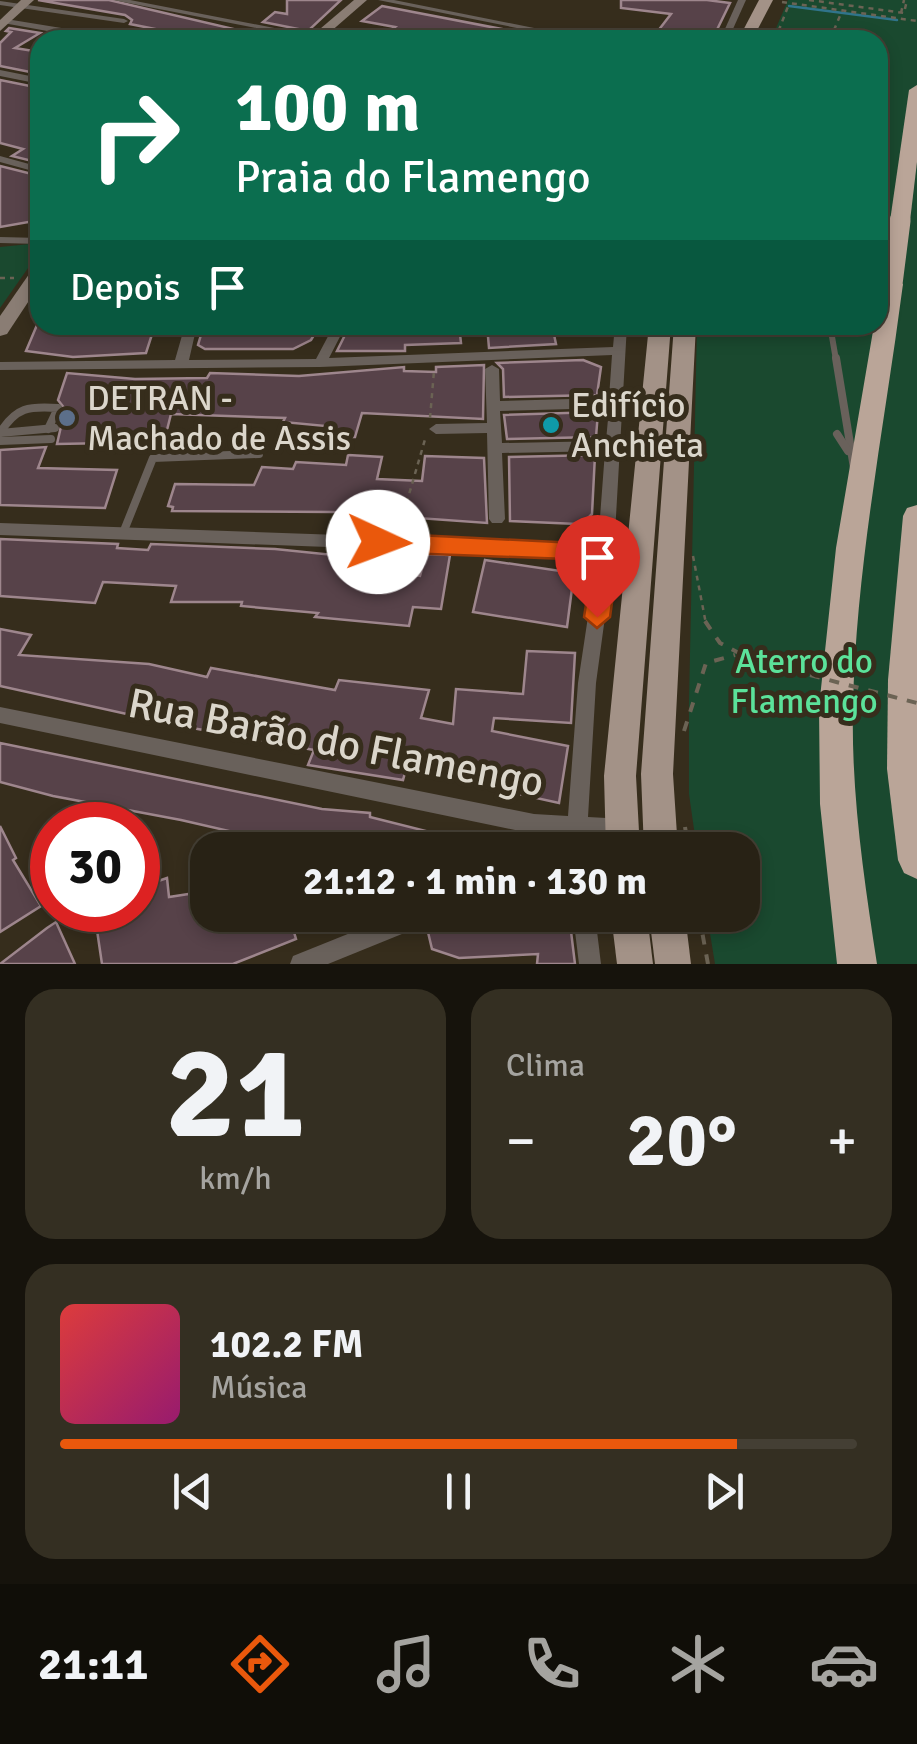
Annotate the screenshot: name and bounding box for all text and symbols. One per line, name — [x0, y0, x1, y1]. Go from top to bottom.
text: 100 m — [235, 64, 420, 150]
icon: right — [70, 70, 200, 200]
text: Praia do Flamengo — [235, 150, 591, 205]
icon: arrive — [200, 260, 255, 315]
text: Depois — [70, 264, 180, 311]
place label: DETRAN - Machado de Assis — [87, 377, 351, 460]
place label: Edifício Anchieta — [571, 384, 704, 467]
marker: DETRAN - Machado de Assis — [56, 407, 78, 429]
marker: Edifício Anchieta — [540, 414, 562, 436]
position arrow — [326, 490, 430, 594]
pin — [555, 515, 640, 618]
icon: arrive — [570, 530, 625, 585]
park label: Aterro do Flamengo — [730, 640, 878, 723]
street label: Rua Barão do Flamengo — [124, 678, 548, 808]
speed limit sign: 30 — [30, 802, 160, 932]
text: 21:12 · 1 min · 130 m — [303, 858, 647, 905]
text: 21 — [165, 1014, 306, 1174]
text: Clima — [506, 1046, 585, 1085]
text: 20° — [626, 1094, 737, 1187]
text: − — [506, 1107, 536, 1175]
text: + — [827, 1107, 857, 1175]
text: km/h — [199, 1159, 272, 1198]
text: 102.2 FM — [210, 1321, 363, 1368]
text: Música — [210, 1368, 307, 1407]
icon: previous — [165, 1464, 220, 1519]
icon: pause — [431, 1464, 486, 1519]
icon: next — [697, 1464, 752, 1519]
icon: directions — [225, 1629, 295, 1699]
icon: music — [371, 1629, 441, 1699]
icon: phone — [517, 1629, 587, 1699]
icon: climate — [663, 1629, 733, 1699]
icon: car — [809, 1629, 879, 1699]
text: 21:11 — [38, 1637, 148, 1692]

